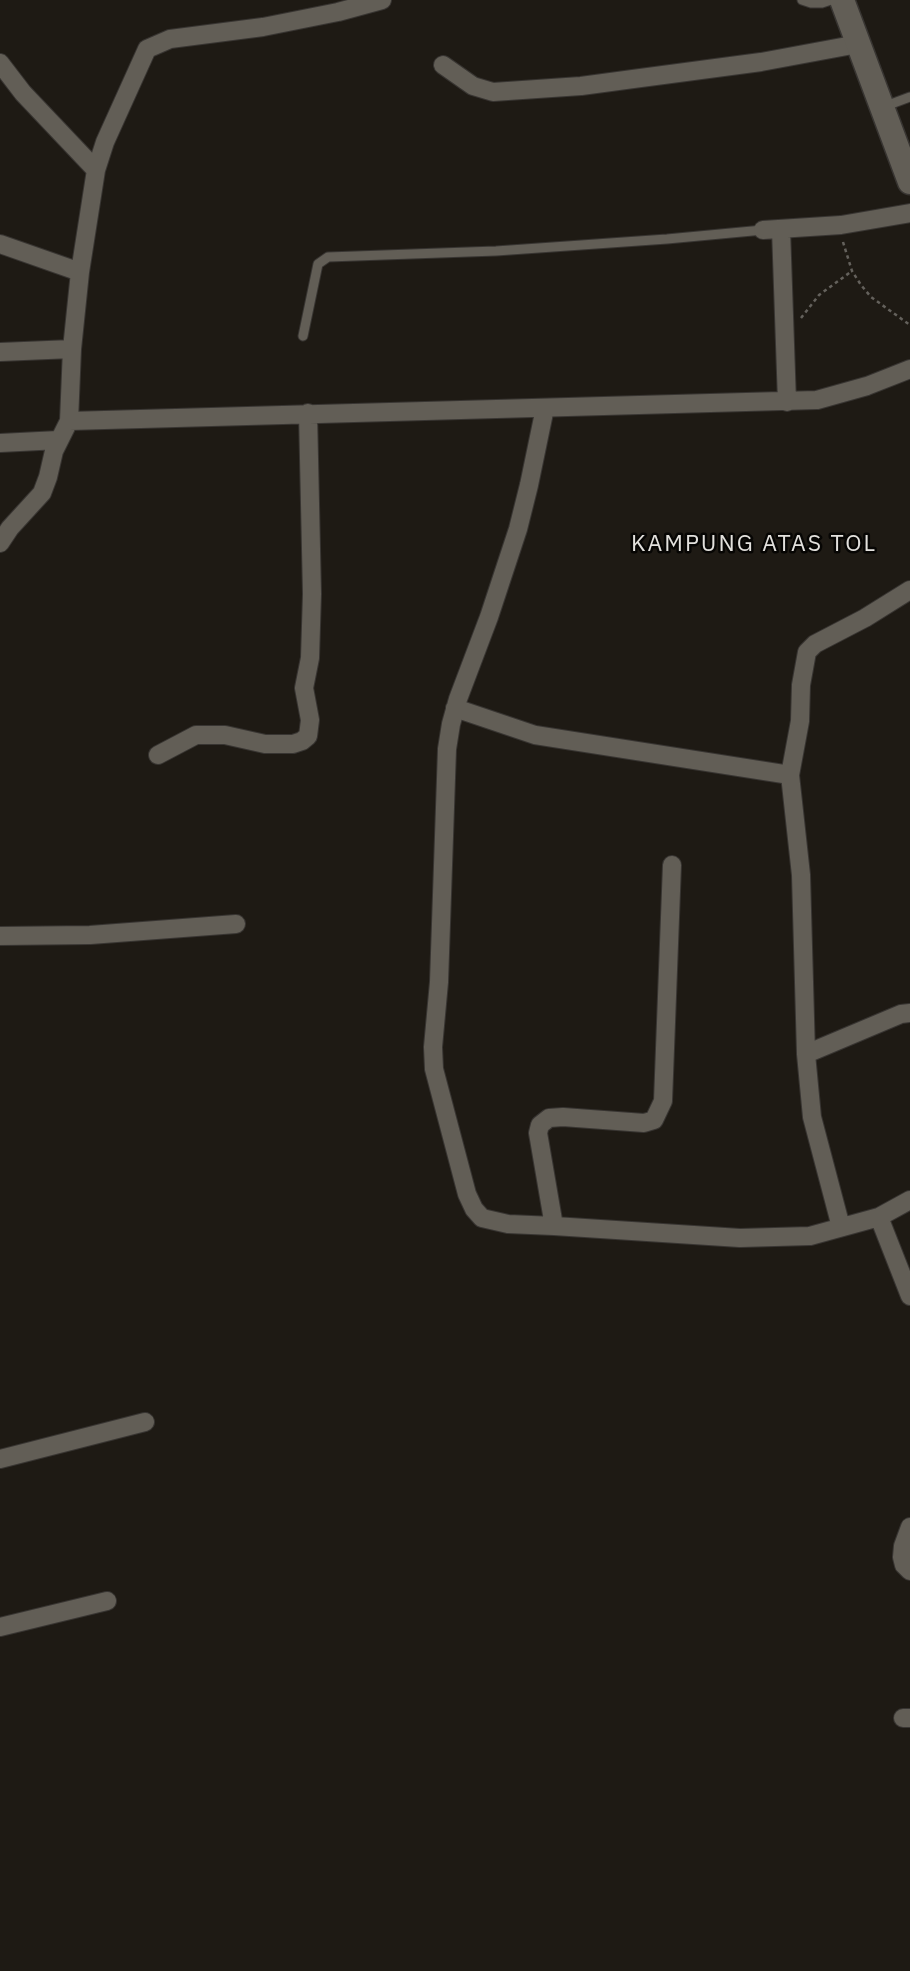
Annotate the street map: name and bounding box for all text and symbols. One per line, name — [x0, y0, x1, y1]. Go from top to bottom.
district label: KAMPUNG ATAS TOL — [633, 530, 875, 558]

